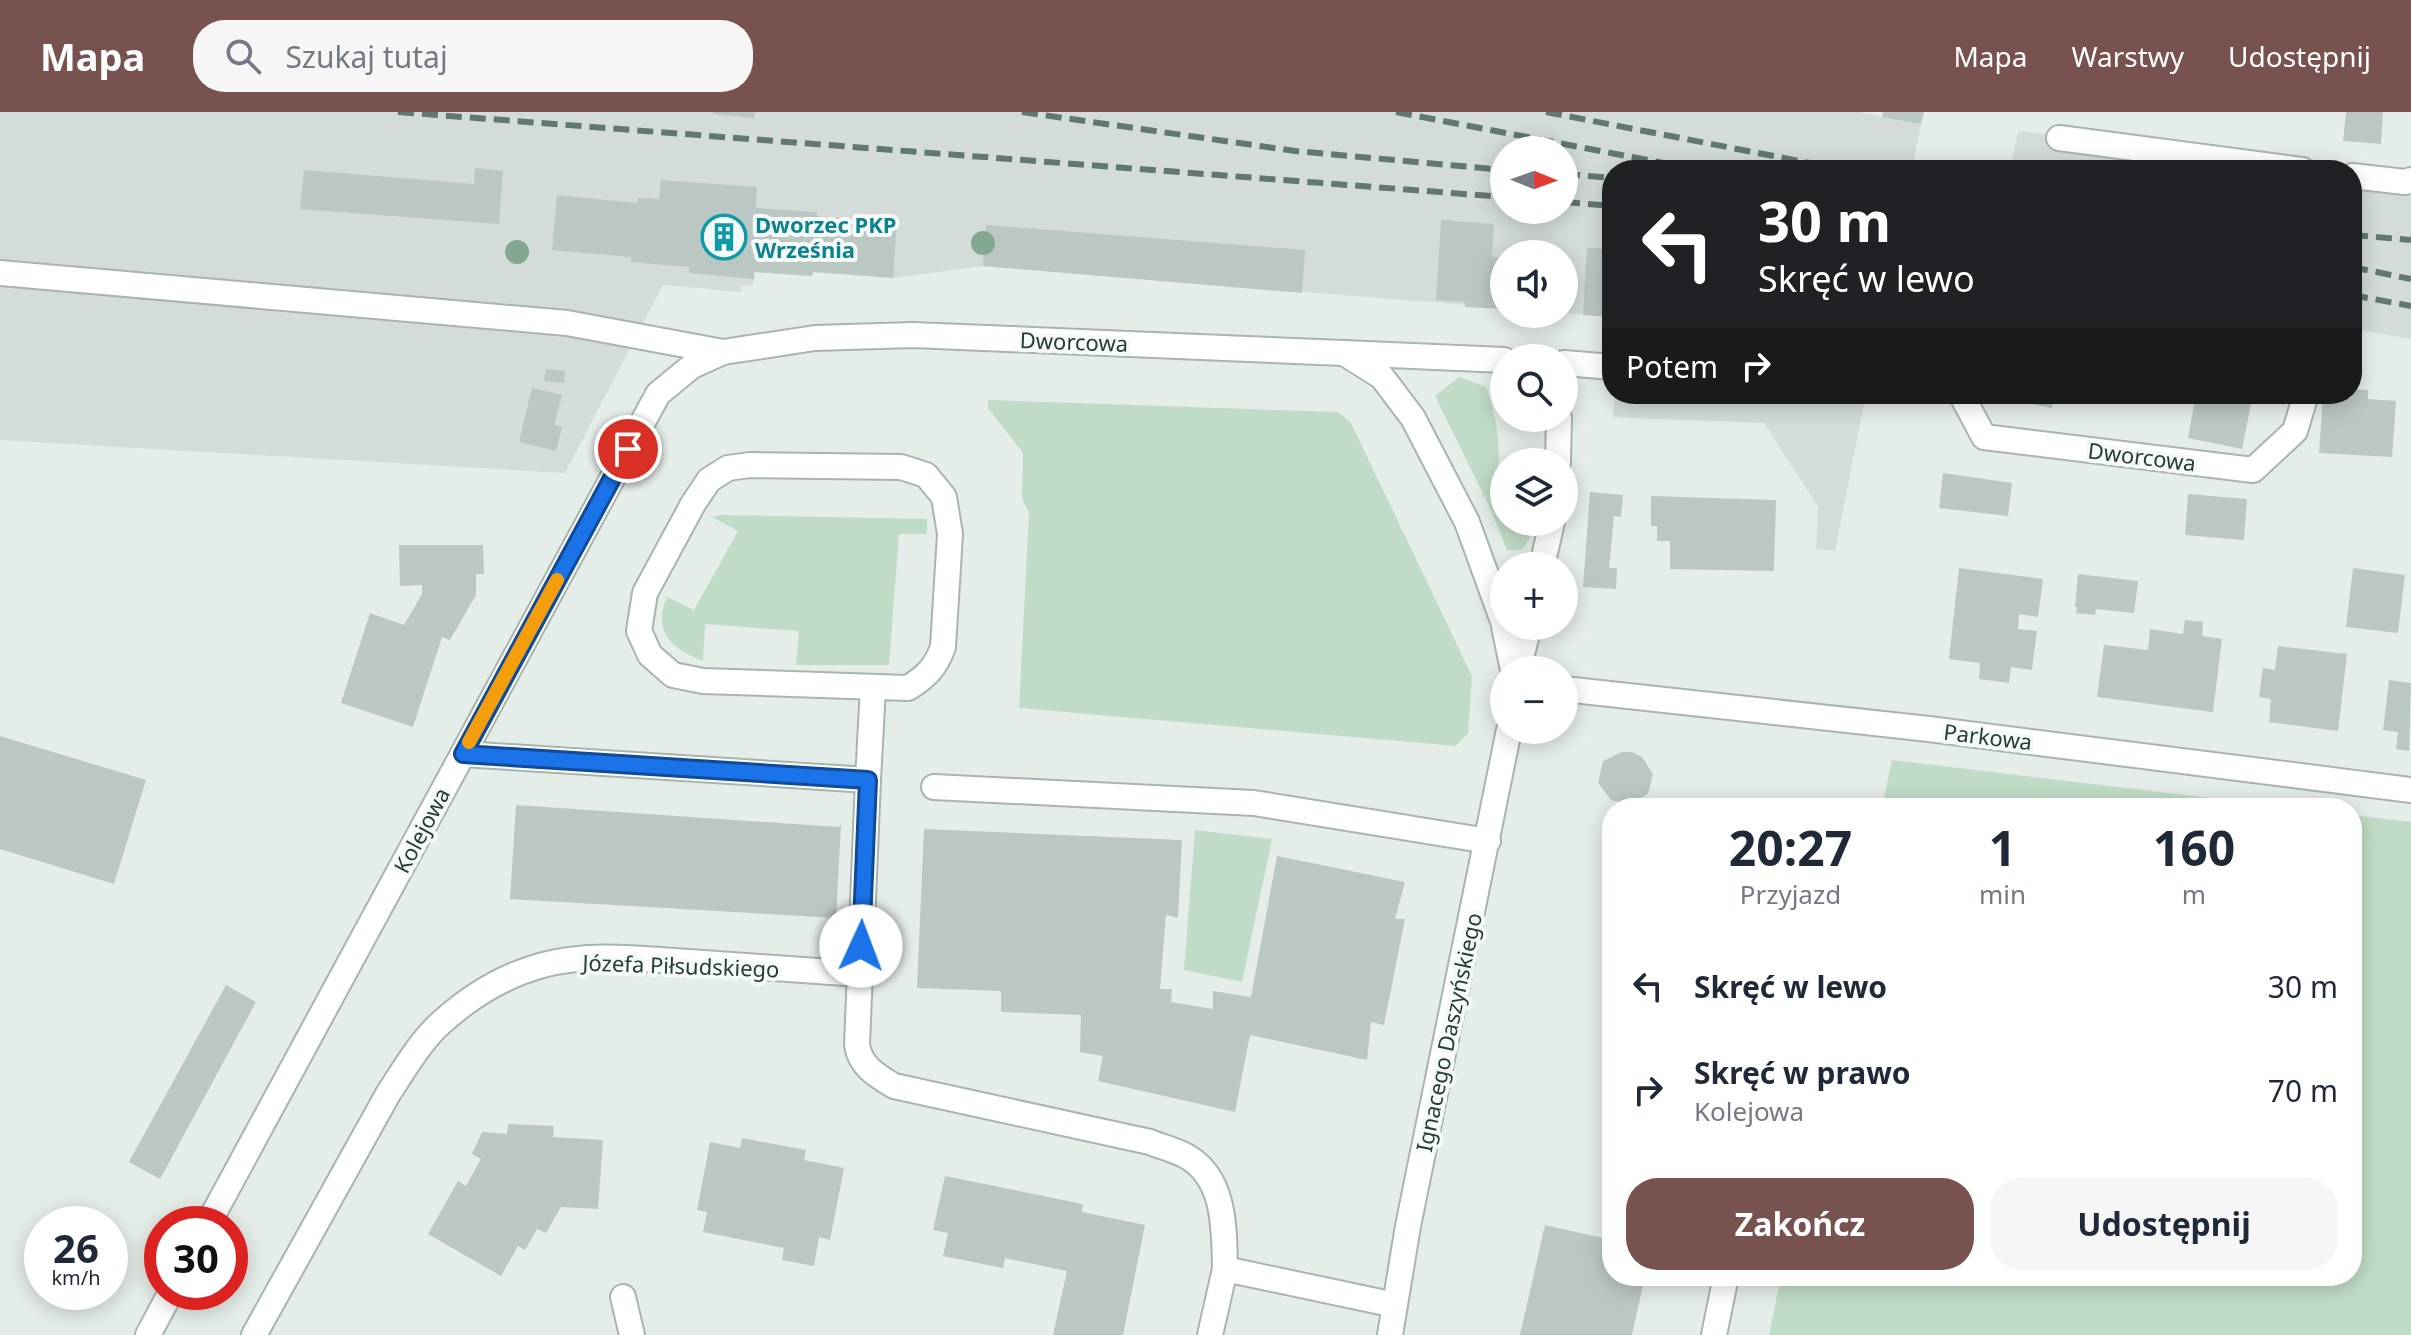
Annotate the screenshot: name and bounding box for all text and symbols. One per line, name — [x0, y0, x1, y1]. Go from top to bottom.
search box — [193, 20, 753, 92]
text: Mapa — [40, 30, 145, 82]
icon: search — [221, 34, 265, 78]
text: Szukaj tutaj — [285, 36, 448, 77]
text: Mapa — [1953, 37, 2028, 75]
text: Warstwy — [2072, 37, 2184, 75]
text: Udostępnij — [2228, 37, 2371, 75]
north arrow — [1490, 136, 1578, 224]
map controls — [1490, 136, 1578, 744]
text: 30 m — [1758, 182, 1891, 258]
icon: left — [1626, 192, 1730, 296]
place label: Dworzec PKP Września — [755, 209, 897, 264]
building icon: Dworzec PKP Września — [700, 213, 748, 261]
button: sound — [1490, 240, 1578, 328]
text: Skręć w lewo — [1758, 254, 1975, 303]
street label: Dworcowa — [1019, 324, 1129, 358]
button: search — [1490, 344, 1578, 432]
icon: right — [1734, 344, 1778, 388]
text: Potem — [1626, 346, 1718, 387]
pin — [594, 415, 662, 483]
icon: arrive — [606, 427, 650, 471]
street label: Dworcowa — [2086, 435, 2198, 477]
button: layers — [1490, 448, 1578, 536]
button: + — [1490, 552, 1578, 640]
button: − — [1490, 656, 1578, 744]
street label: Parkowa — [1942, 716, 2034, 756]
street label: Kolejowa — [386, 782, 456, 878]
text: 20:27 — [1729, 815, 1852, 880]
text: 1 — [1989, 815, 2016, 880]
text: 160 — [2153, 815, 2235, 880]
text: Przyjazd — [1740, 876, 1841, 912]
text: min — [1979, 876, 2026, 912]
text: m — [2182, 876, 2206, 912]
position arrow — [819, 904, 903, 988]
street label: Ignacego Daszyńskiego — [1408, 910, 1488, 1154]
street label: Józefa Piłsudskiego — [580, 947, 780, 983]
icon: left — [1626, 964, 1670, 1008]
text: Skręć w lewo — [1694, 966, 1887, 1007]
text: 30 m — [2268, 966, 2338, 1007]
text: Skręć w prawo — [1694, 1052, 1911, 1093]
icon: right — [1626, 1068, 1670, 1112]
text: 70 m — [2268, 1070, 2338, 1111]
text: Kolejowa — [1694, 1093, 1804, 1129]
button: Zakończ — [1626, 1178, 1974, 1270]
button: Udostępnij — [1990, 1178, 2338, 1270]
speed limit sign: 30 — [144, 1206, 248, 1310]
text: 26 — [53, 1220, 99, 1275]
text: km/h — [51, 1264, 101, 1291]

